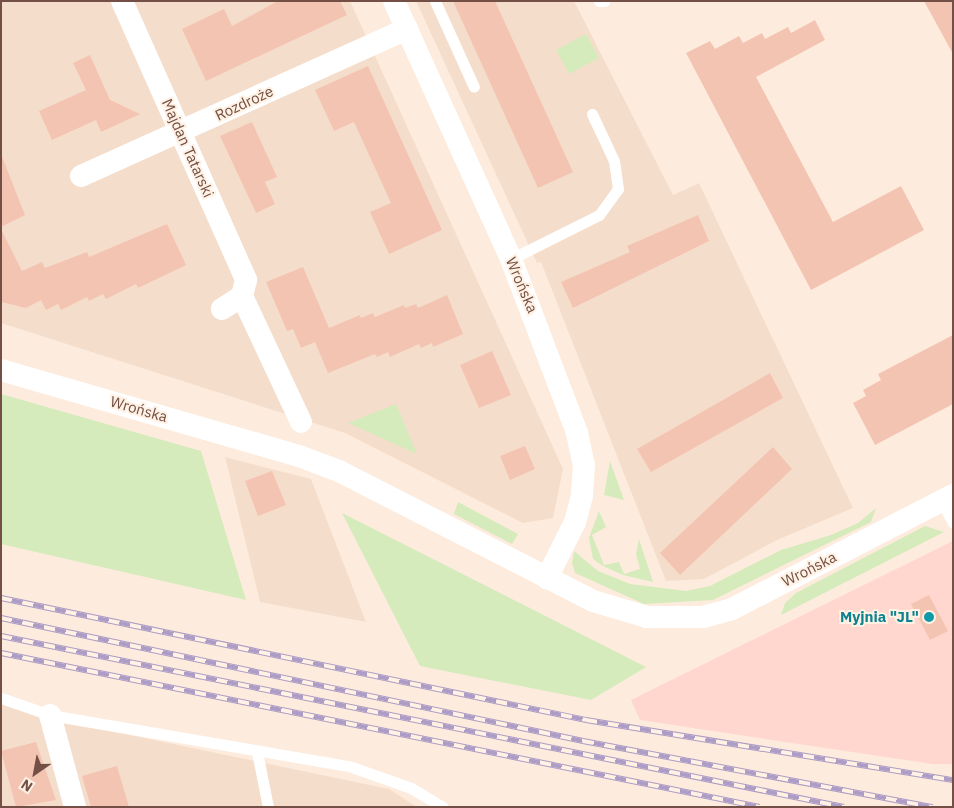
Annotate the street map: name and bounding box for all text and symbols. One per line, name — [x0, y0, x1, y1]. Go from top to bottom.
street label: Rozdroże — [212, 82, 276, 124]
street label: Majdan Tatarski — [158, 96, 218, 200]
street label: Wrońska — [502, 254, 542, 316]
street label: Wrońska — [108, 392, 170, 426]
street label: Wrońska — [779, 548, 839, 590]
place label: Myjnia "JL" — [840, 608, 919, 626]
marker: Myjnia "JL" — [923, 611, 935, 623]
north arrow — [10, 748, 60, 798]
text: N — [18, 775, 36, 796]

